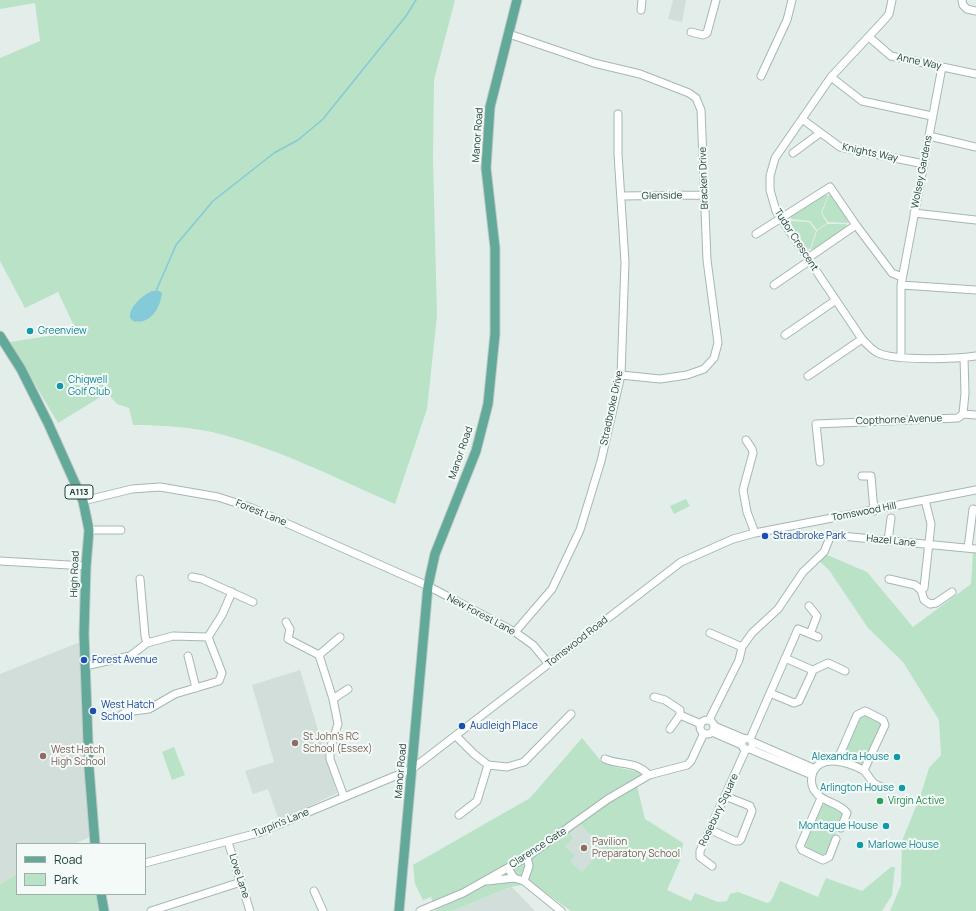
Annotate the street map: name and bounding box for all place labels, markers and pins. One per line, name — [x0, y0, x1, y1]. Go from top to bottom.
place label: Greenview — [38, 325, 87, 337]
marker: Greenview — [25, 326, 35, 336]
place label: Chigwell Golf Club — [68, 374, 110, 398]
marker: Chigwell Golf Club — [55, 381, 65, 391]
place label: Stradbroke Park — [773, 530, 846, 542]
marker: Stradbroke Park — [760, 531, 770, 541]
place label: Forest Avenue — [92, 654, 158, 666]
marker: Forest Avenue — [79, 655, 89, 665]
place label: West Hatch School — [101, 699, 155, 722]
marker: West Hatch School — [88, 706, 98, 716]
place label: Audleigh Place — [470, 720, 538, 732]
marker: Audleigh Place — [457, 721, 467, 731]
place label: St John's RC School (Essex) — [303, 731, 372, 754]
marker: St John's RC School (Essex) — [290, 738, 300, 748]
place label: West Hatch High School — [51, 744, 106, 768]
marker: West Hatch High School — [38, 751, 48, 761]
place label: Alexandra House — [811, 751, 889, 763]
marker: Alexandra House — [892, 752, 902, 762]
place label: Arlington House — [820, 782, 894, 794]
marker: Arlington House — [897, 783, 907, 793]
place label: Virgin Active — [888, 795, 945, 807]
marker: Virgin Active — [875, 796, 885, 806]
place label: Montague House — [799, 820, 878, 832]
marker: Montague House — [881, 821, 891, 831]
place label: Pavilion Preparatory School — [592, 836, 680, 860]
place label: Marlowe House — [868, 839, 939, 851]
marker: Marlowe House — [855, 840, 865, 850]
marker: Pavilion Preparatory School — [579, 843, 589, 853]

